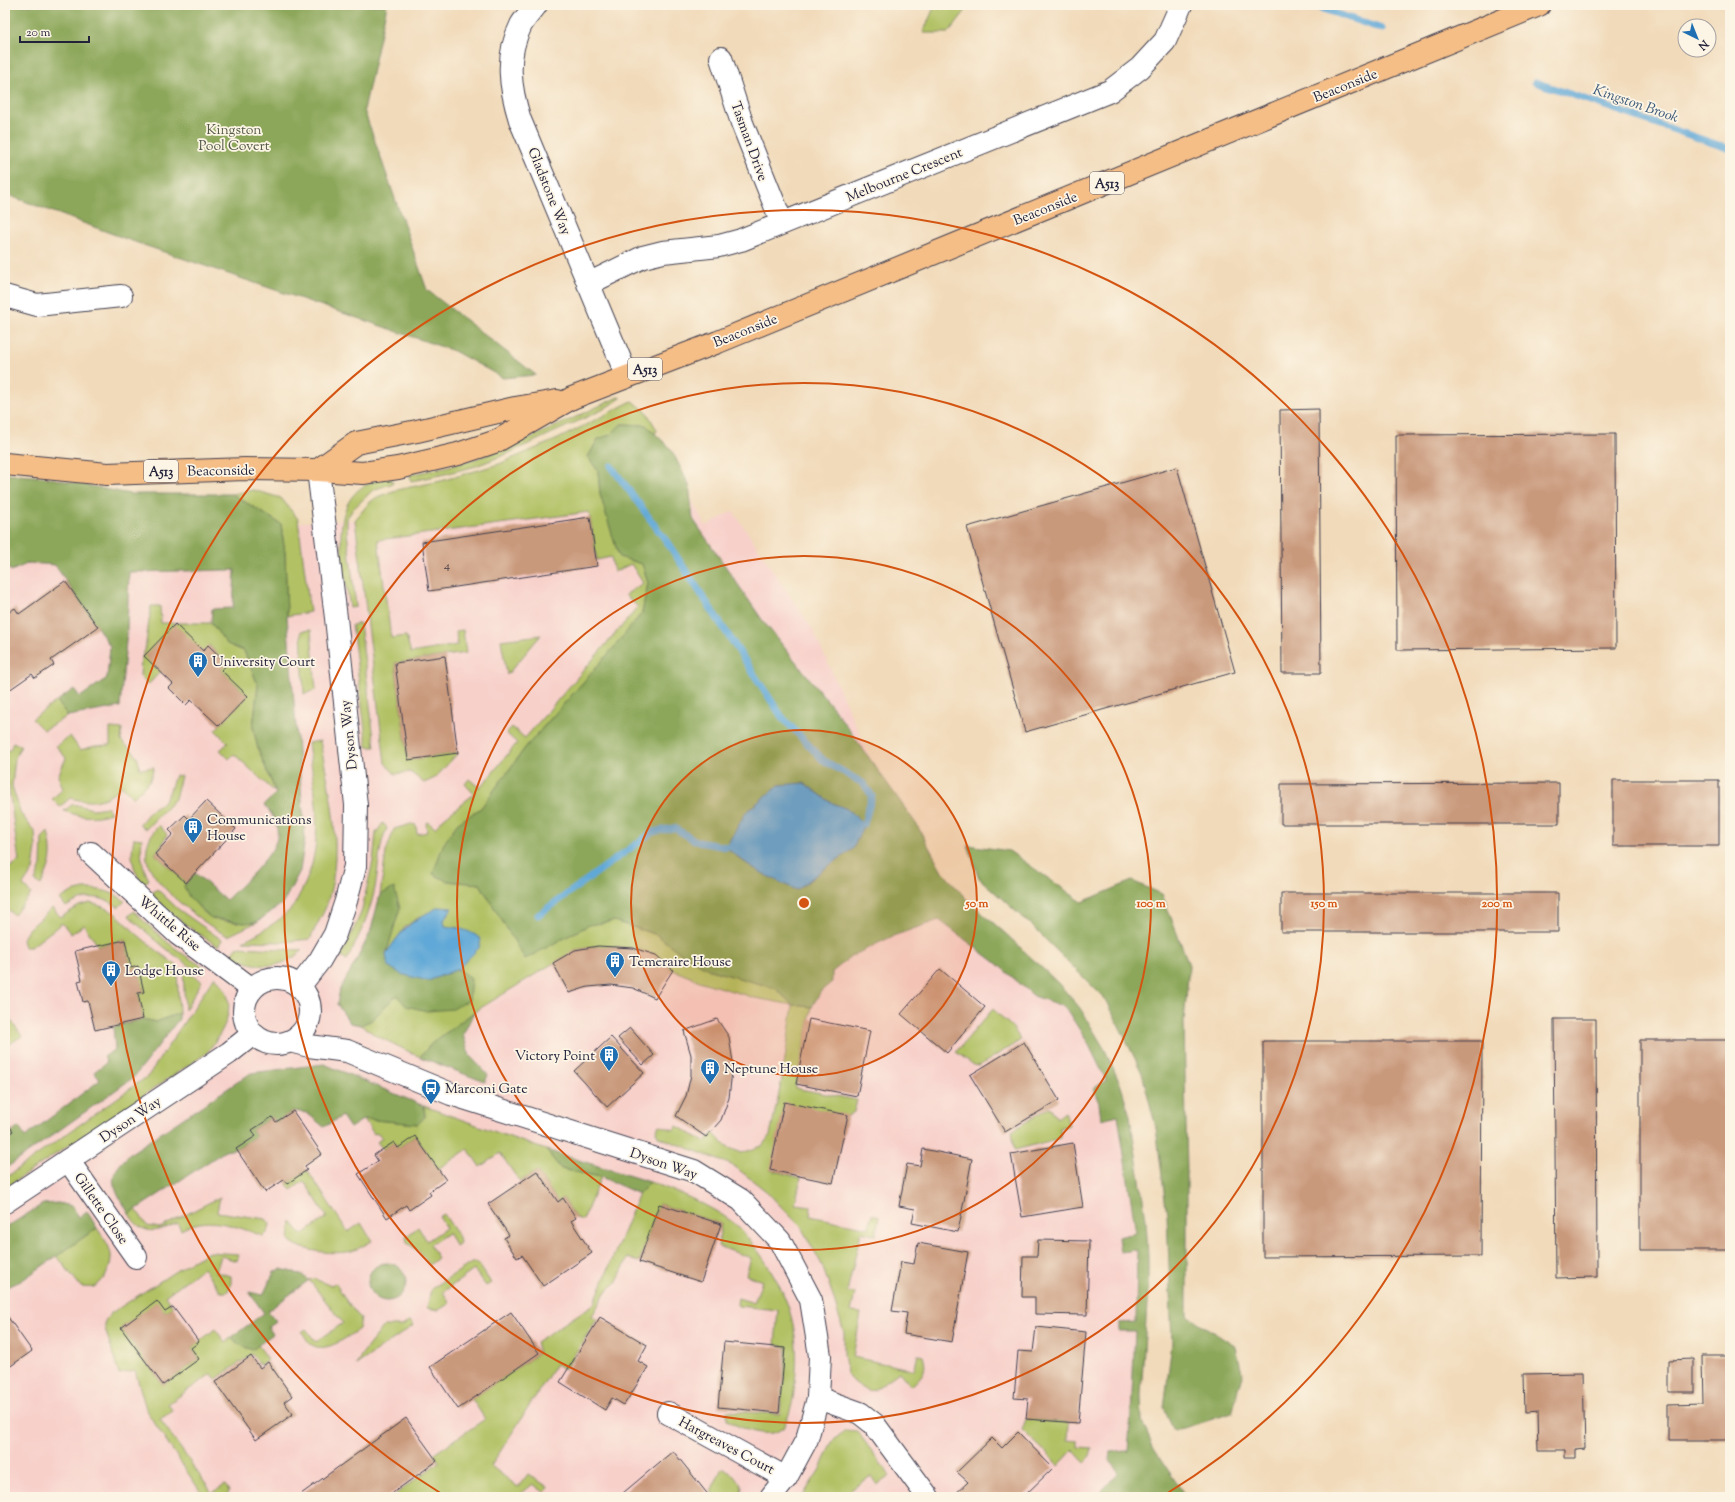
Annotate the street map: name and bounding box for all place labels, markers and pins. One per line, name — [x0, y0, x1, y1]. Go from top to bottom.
building icon: University Court — [187, 650, 209, 678]
place label: University Court — [212, 653, 315, 673]
place label: Communications House — [207, 811, 312, 847]
building icon: Communications House — [182, 816, 204, 844]
centre of rings — [797, 896, 811, 910]
building icon: Temeraire House — [604, 950, 626, 978]
place label: Temeraire House — [629, 953, 731, 973]
building icon: Lodge House — [100, 959, 122, 987]
place label: Lodge House — [125, 962, 204, 982]
building icon: Victory Point — [598, 1044, 620, 1072]
place label: Victory Point — [515, 1047, 595, 1067]
building icon: Neptune House — [699, 1057, 721, 1085]
place label: Neptune House — [724, 1060, 818, 1080]
bus stop icon: Marconi Gate — [420, 1077, 442, 1105]
place label: Marconi Gate — [445, 1080, 528, 1100]

